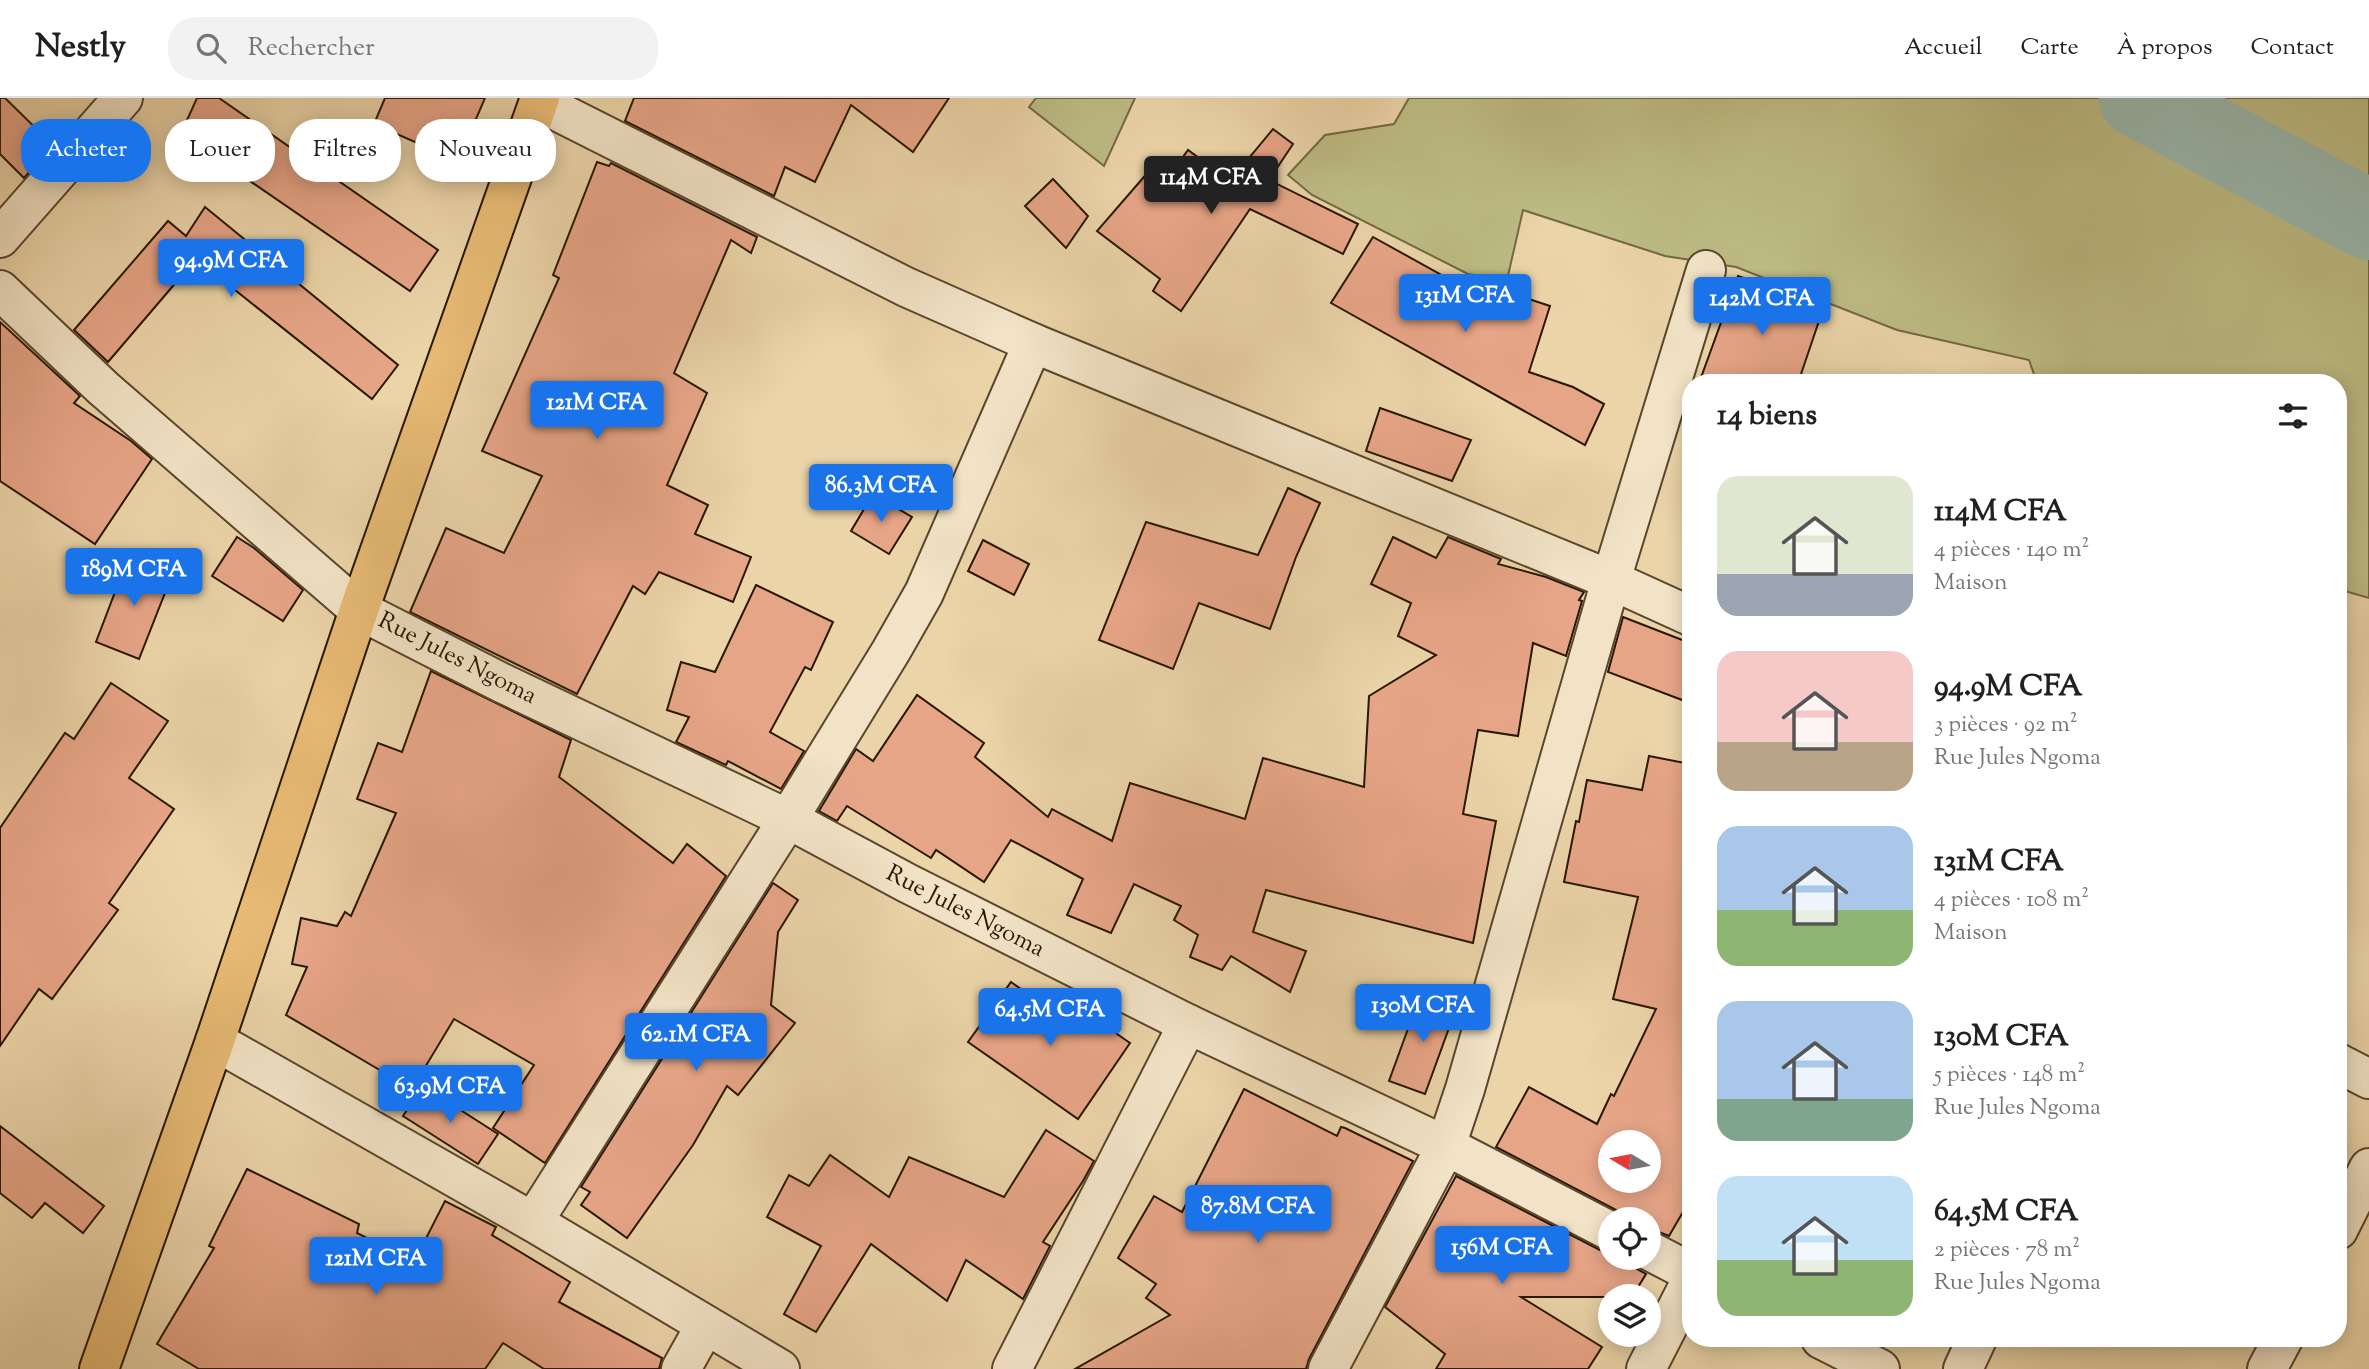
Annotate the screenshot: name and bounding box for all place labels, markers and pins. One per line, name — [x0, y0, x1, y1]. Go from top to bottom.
pin: 114M CFA — [1139, 156, 1283, 216]
pin: 94.9M CFA — [151, 240, 311, 299]
pin: 131M CFA — [1393, 274, 1537, 334]
pin: 142M CFA — [1690, 278, 1834, 337]
pin: 121M CFA — [525, 382, 669, 441]
pin: 86.3M CFA — [801, 464, 961, 524]
pin: 189M CFA — [62, 548, 206, 608]
pin: 130M CFA — [1351, 984, 1495, 1044]
pin: 64.5M CFA — [970, 988, 1130, 1048]
pin: 62.1M CFA — [616, 1014, 776, 1073]
pin: 63.9M CFA — [370, 1066, 530, 1125]
pin: 87.8M CFA — [1178, 1186, 1338, 1245]
pin: 156M CFA — [1430, 1226, 1574, 1286]
pin: 121M CFA — [304, 1238, 448, 1297]

